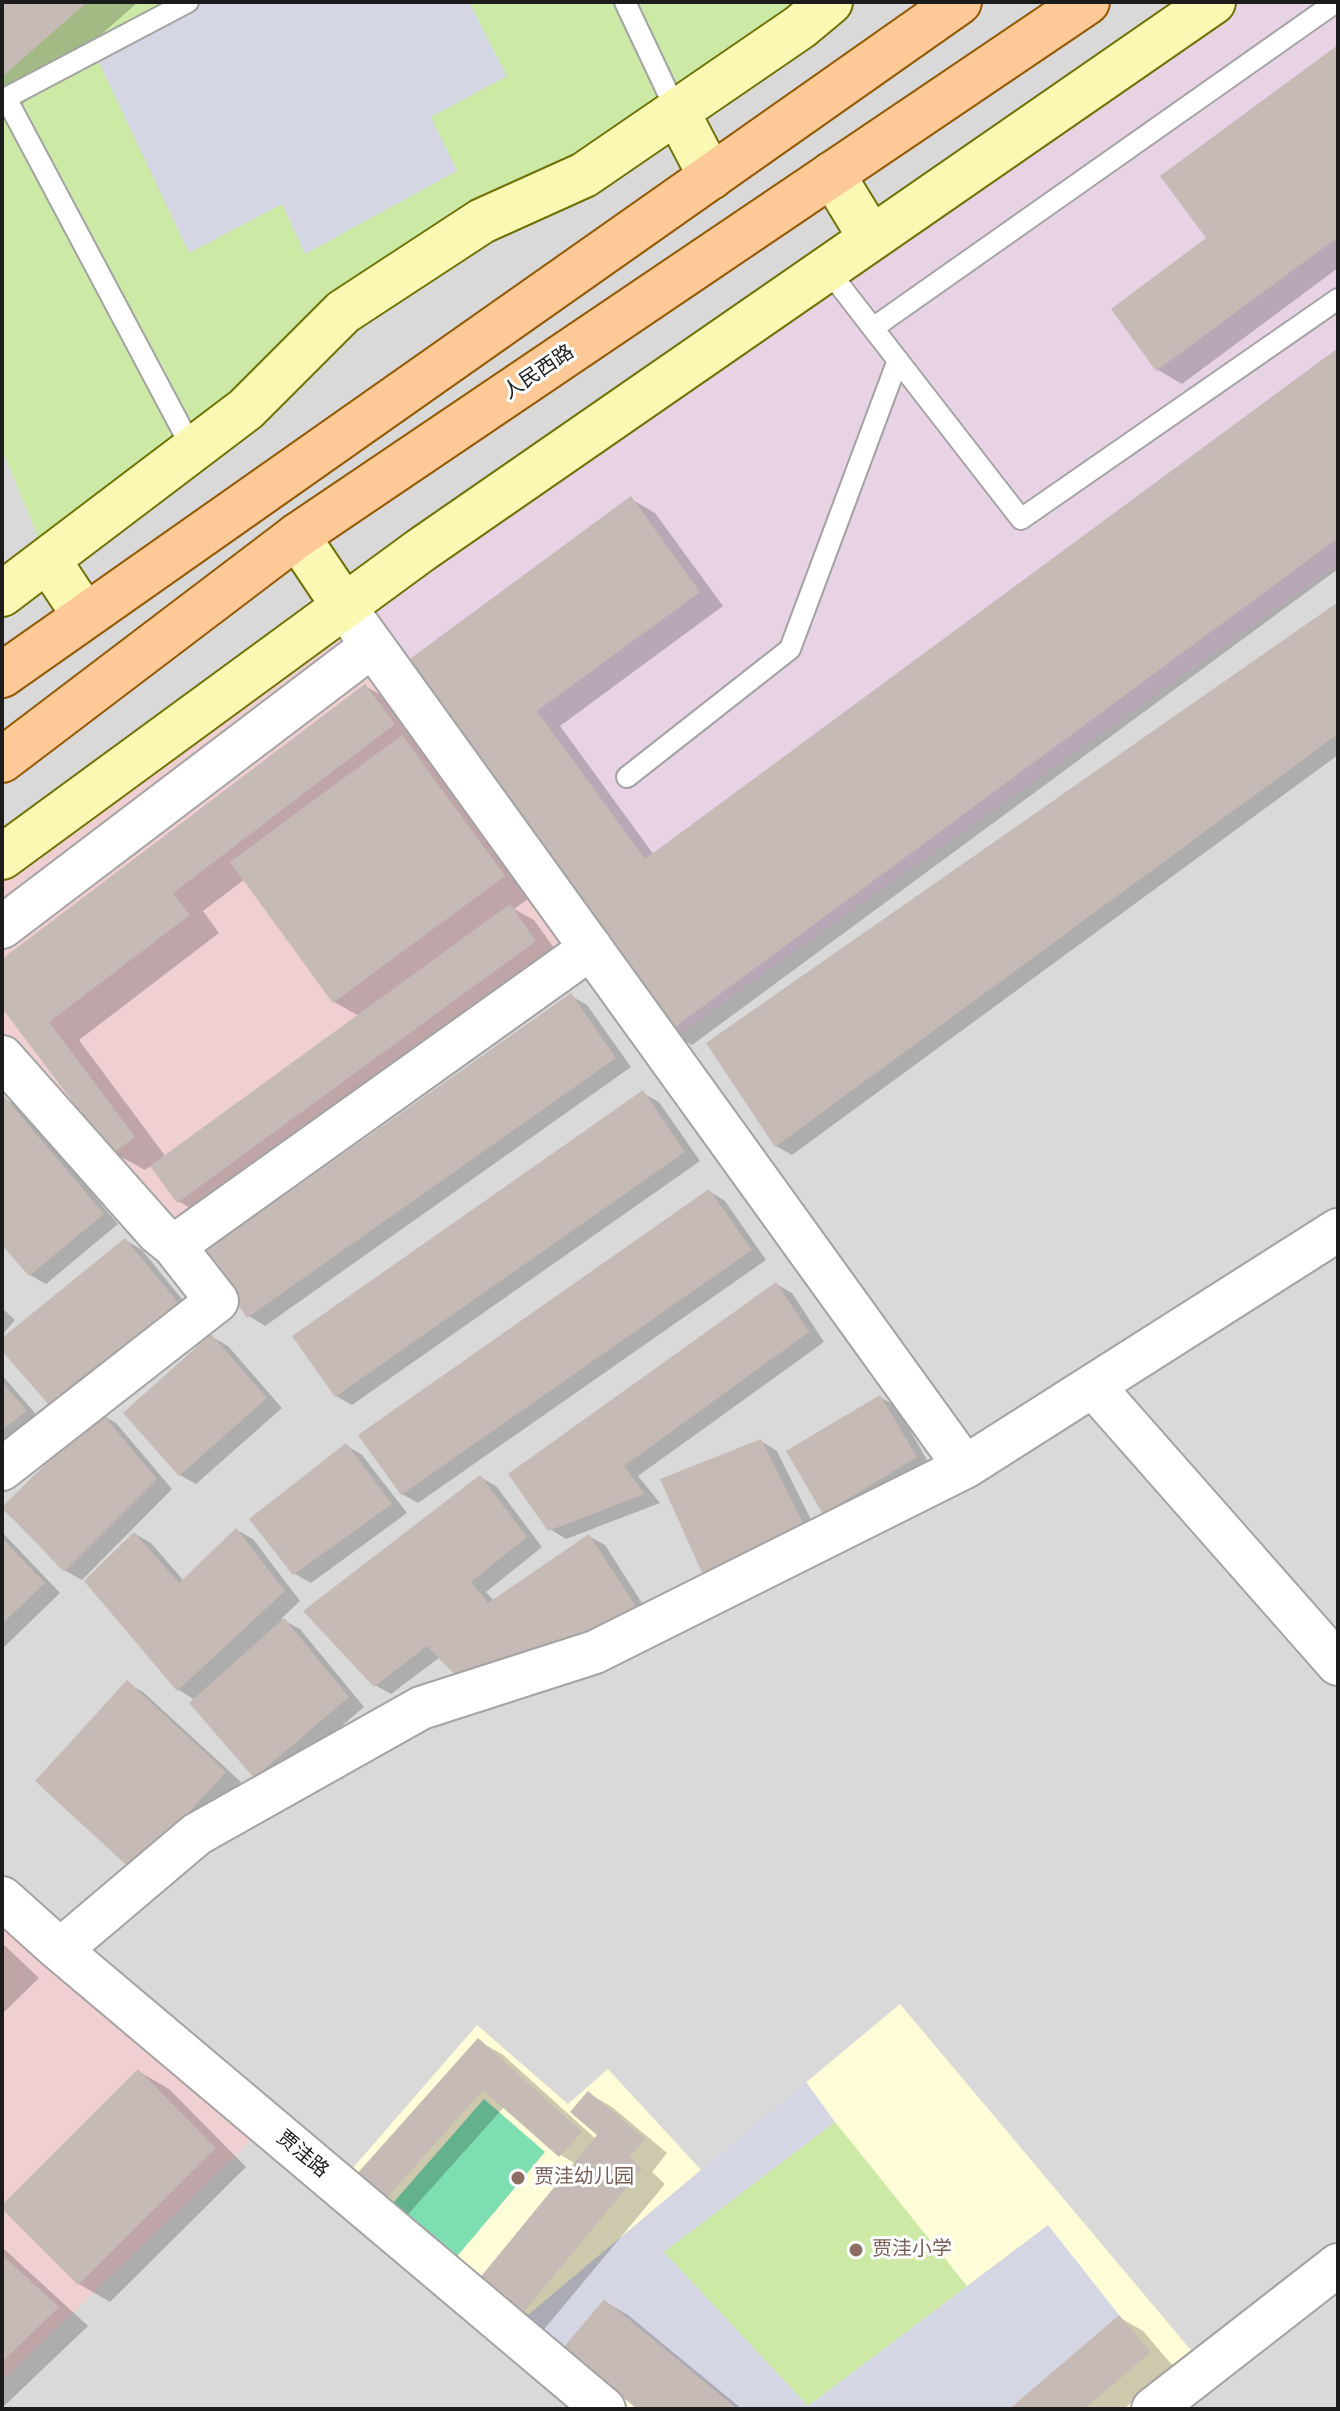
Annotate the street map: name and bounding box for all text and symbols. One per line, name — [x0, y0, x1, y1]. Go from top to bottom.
street label: 人民西路 — [499, 341, 579, 405]
street label: 贾洼路 — [271, 2127, 333, 2183]
place label: 贾洼幼儿园 — [534, 2166, 634, 2190]
marker: 贾洼幼儿园 — [509, 2169, 527, 2187]
place label: 贾洼小学 — [872, 2238, 952, 2262]
marker: 贾洼小学 — [847, 2241, 865, 2259]

